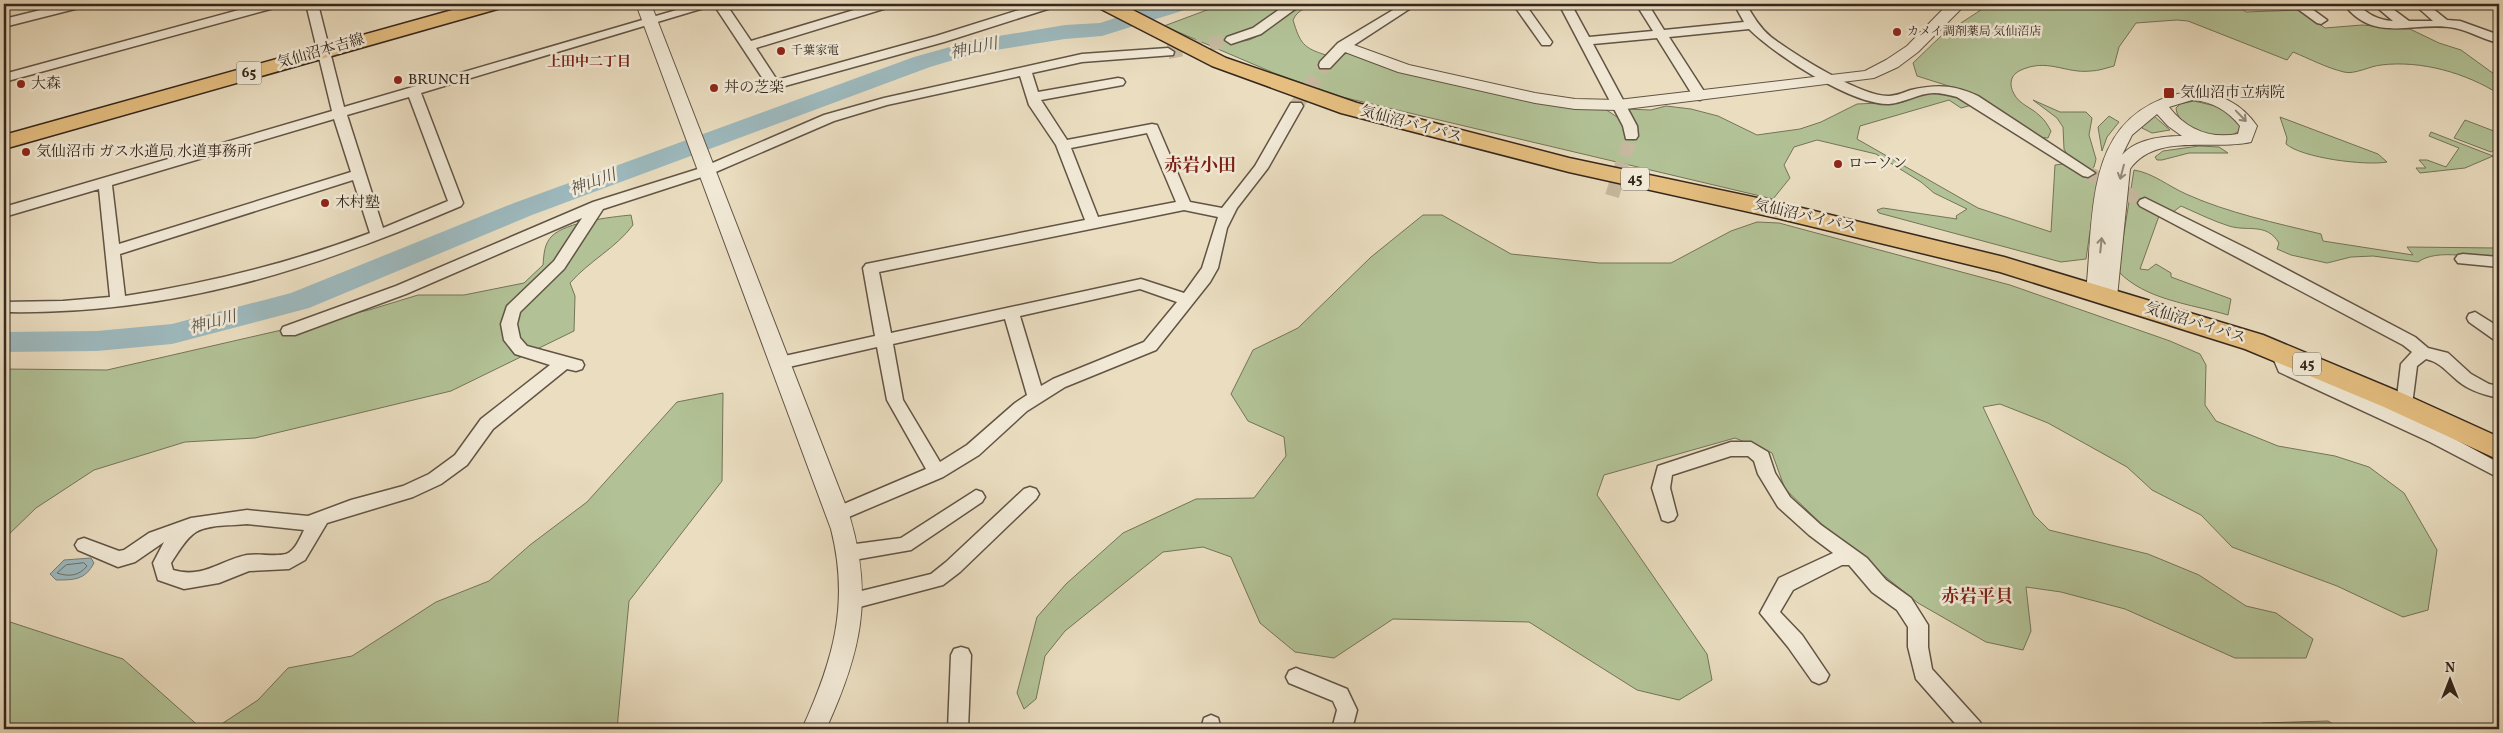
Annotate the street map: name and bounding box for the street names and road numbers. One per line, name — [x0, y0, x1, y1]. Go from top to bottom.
street label: 気仙沼本吉線 — [275, 30, 367, 74]
road number: 65 — [236, 62, 262, 84]
street label: 気仙沼バイパス — [1358, 101, 1464, 149]
road number: 45 — [1621, 168, 1649, 190]
street label: 気仙沼バイパス — [1752, 195, 1858, 239]
street label: 気仙沼バイパス — [2142, 299, 2248, 349]
road number: 45 — [2293, 352, 2321, 376]

